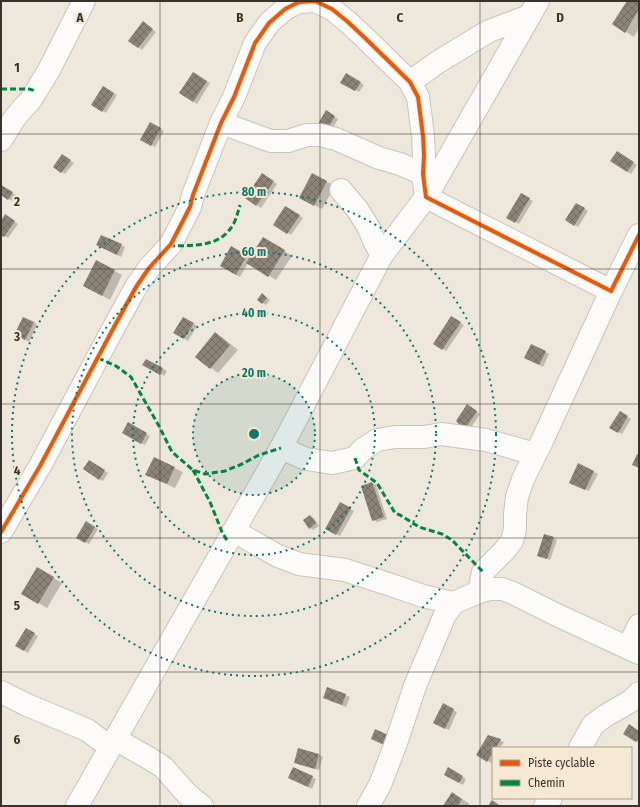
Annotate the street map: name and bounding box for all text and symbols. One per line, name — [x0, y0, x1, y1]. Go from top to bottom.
text: A — [75, 10, 84, 25]
text: B — [236, 10, 244, 25]
text: C — [397, 10, 404, 25]
text: D — [556, 10, 564, 25]
text: 1 — [14, 60, 20, 75]
text: 80 m — [242, 185, 266, 199]
text: 2 — [13, 194, 20, 209]
text: 60 m — [242, 245, 266, 259]
text: 40 m — [242, 306, 266, 320]
text: 3 — [13, 329, 20, 344]
text: 20 m — [241, 366, 266, 380]
centre of rings — [247, 427, 261, 441]
text: 4 — [14, 463, 21, 478]
text: 5 — [14, 598, 20, 613]
text: 6 — [14, 732, 21, 747]
legend — [492, 747, 632, 799]
text: Piste cyclable — [528, 756, 595, 770]
text: Chemin — [528, 776, 565, 790]

